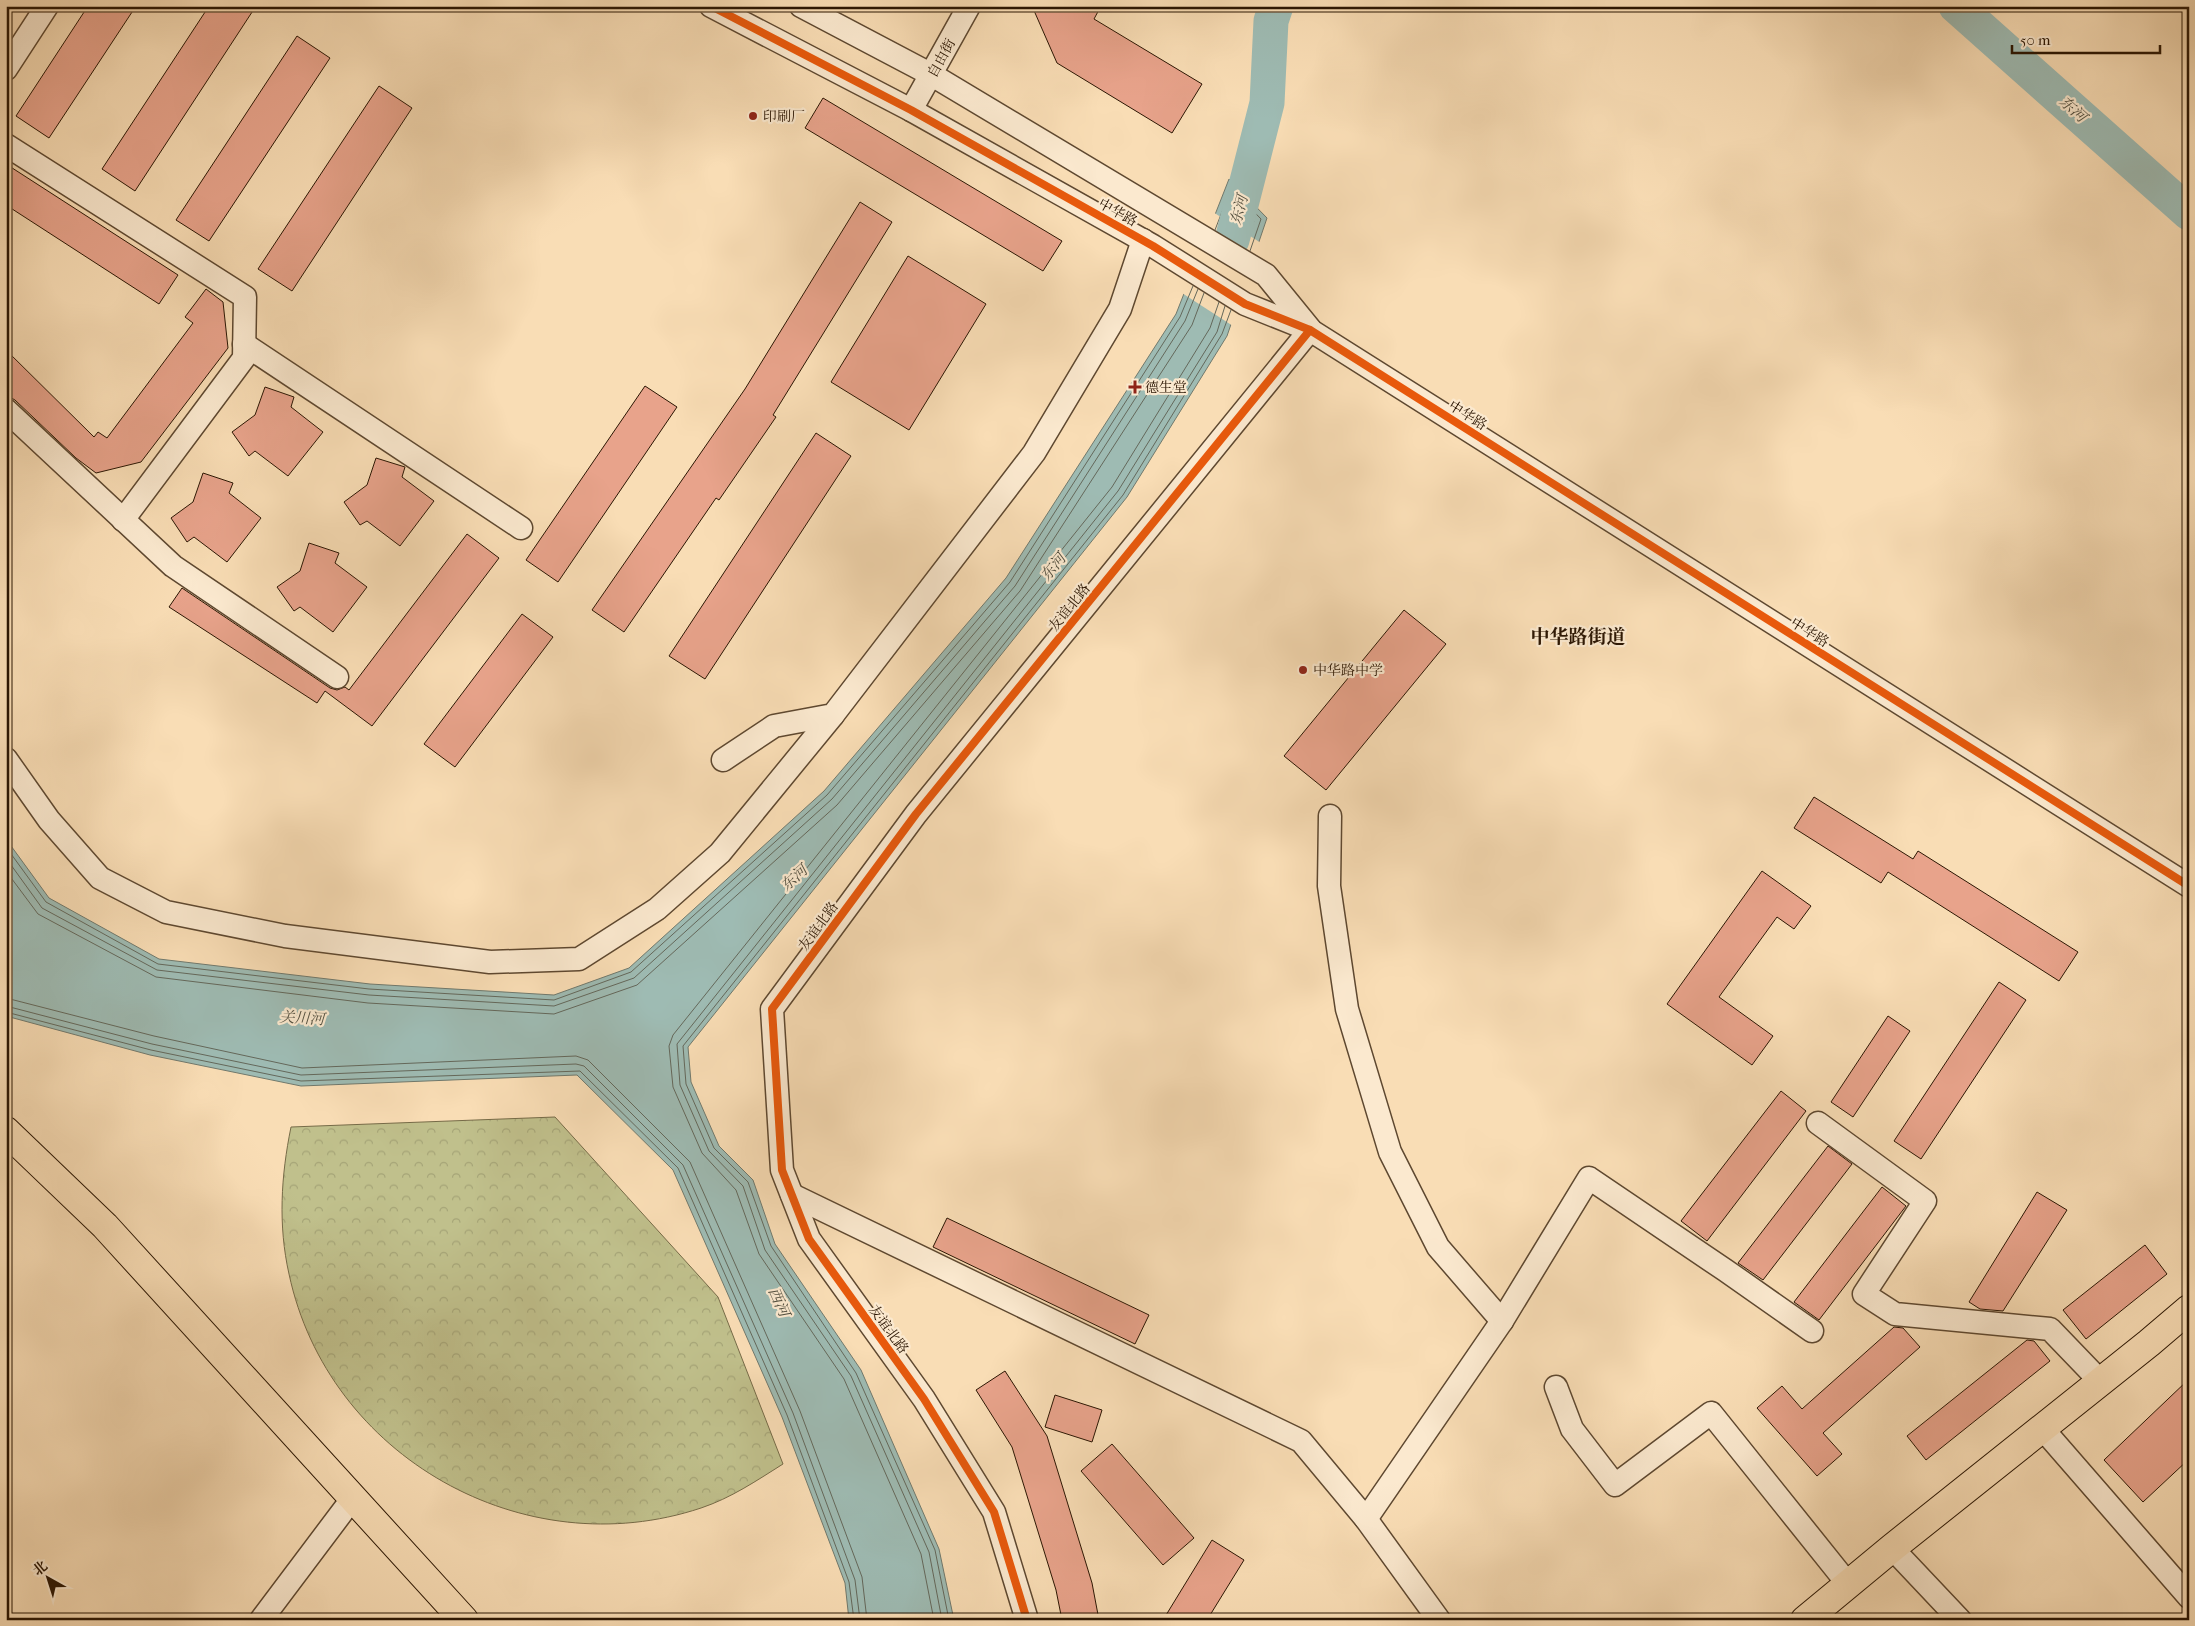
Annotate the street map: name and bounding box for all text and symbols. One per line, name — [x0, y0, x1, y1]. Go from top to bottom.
scale bar — [2012, 22, 2160, 54]
text: 50 m — [2020, 31, 2051, 49]
street label: 自由街 — [924, 36, 959, 81]
water label: 东河 — [2056, 92, 2092, 128]
place label: 印刷厂 — [763, 108, 805, 125]
marker: 印刷厂 — [747, 110, 759, 122]
water label: 东河 — [1226, 190, 1252, 227]
street label: 中华路 — [1095, 195, 1140, 230]
place label: 德生堂 — [1145, 379, 1187, 396]
marker: 德生堂 — [1129, 381, 1141, 393]
street label: 中华路 — [1445, 397, 1490, 434]
water label: 东河 — [1037, 547, 1071, 584]
street label: 友谊北路 — [1045, 580, 1094, 634]
street label: 中华路 — [1787, 614, 1832, 651]
district label: 中华路街道 — [1530, 626, 1626, 648]
place label: 中华路中学 — [1313, 662, 1383, 679]
marker: 中华路中学 — [1297, 664, 1309, 676]
water label: 东河 — [777, 859, 813, 895]
street label: 友谊北路 — [795, 899, 842, 954]
water label: 关川河 — [279, 1008, 328, 1028]
water label: 西河 — [765, 1285, 795, 1322]
street label: 友谊北路 — [865, 1302, 912, 1357]
north arrow — [22, 1554, 72, 1604]
text: 北 — [29, 1557, 51, 1579]

